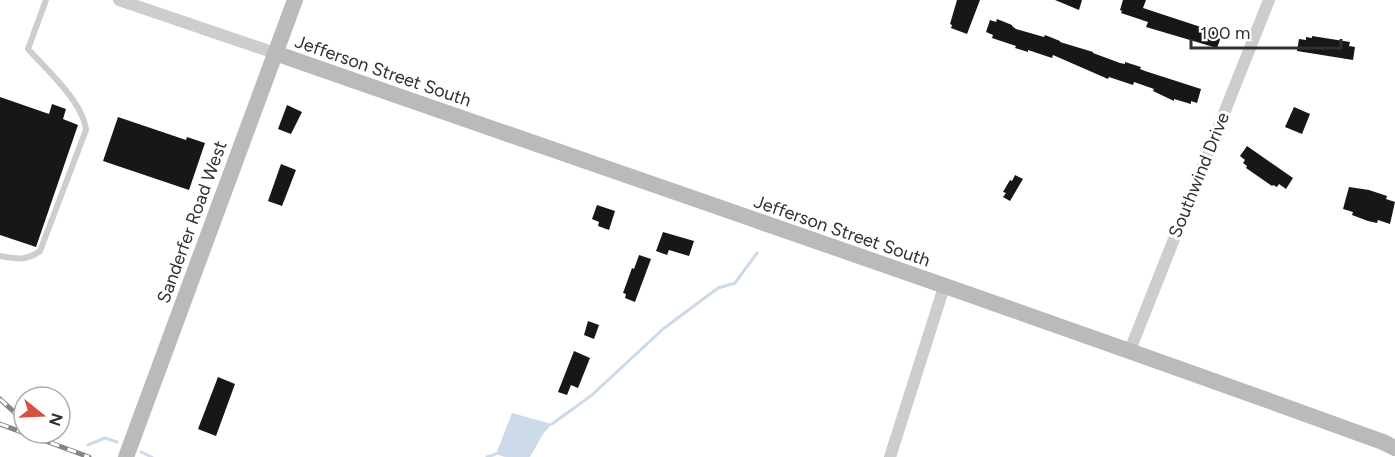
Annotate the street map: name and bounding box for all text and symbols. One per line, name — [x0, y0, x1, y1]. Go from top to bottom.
scale bar — [1191, 12, 1341, 50]
text: 100 m — [1200, 22, 1250, 44]
street label: Jefferson Street South — [292, 31, 474, 111]
street label: Southwind Drive — [1164, 109, 1234, 241]
street label: Sanderfer Road West — [152, 138, 232, 306]
street label: Jefferson Street South — [751, 191, 933, 271]
north arrow — [12, 385, 72, 445]
text: N — [45, 411, 67, 428]

